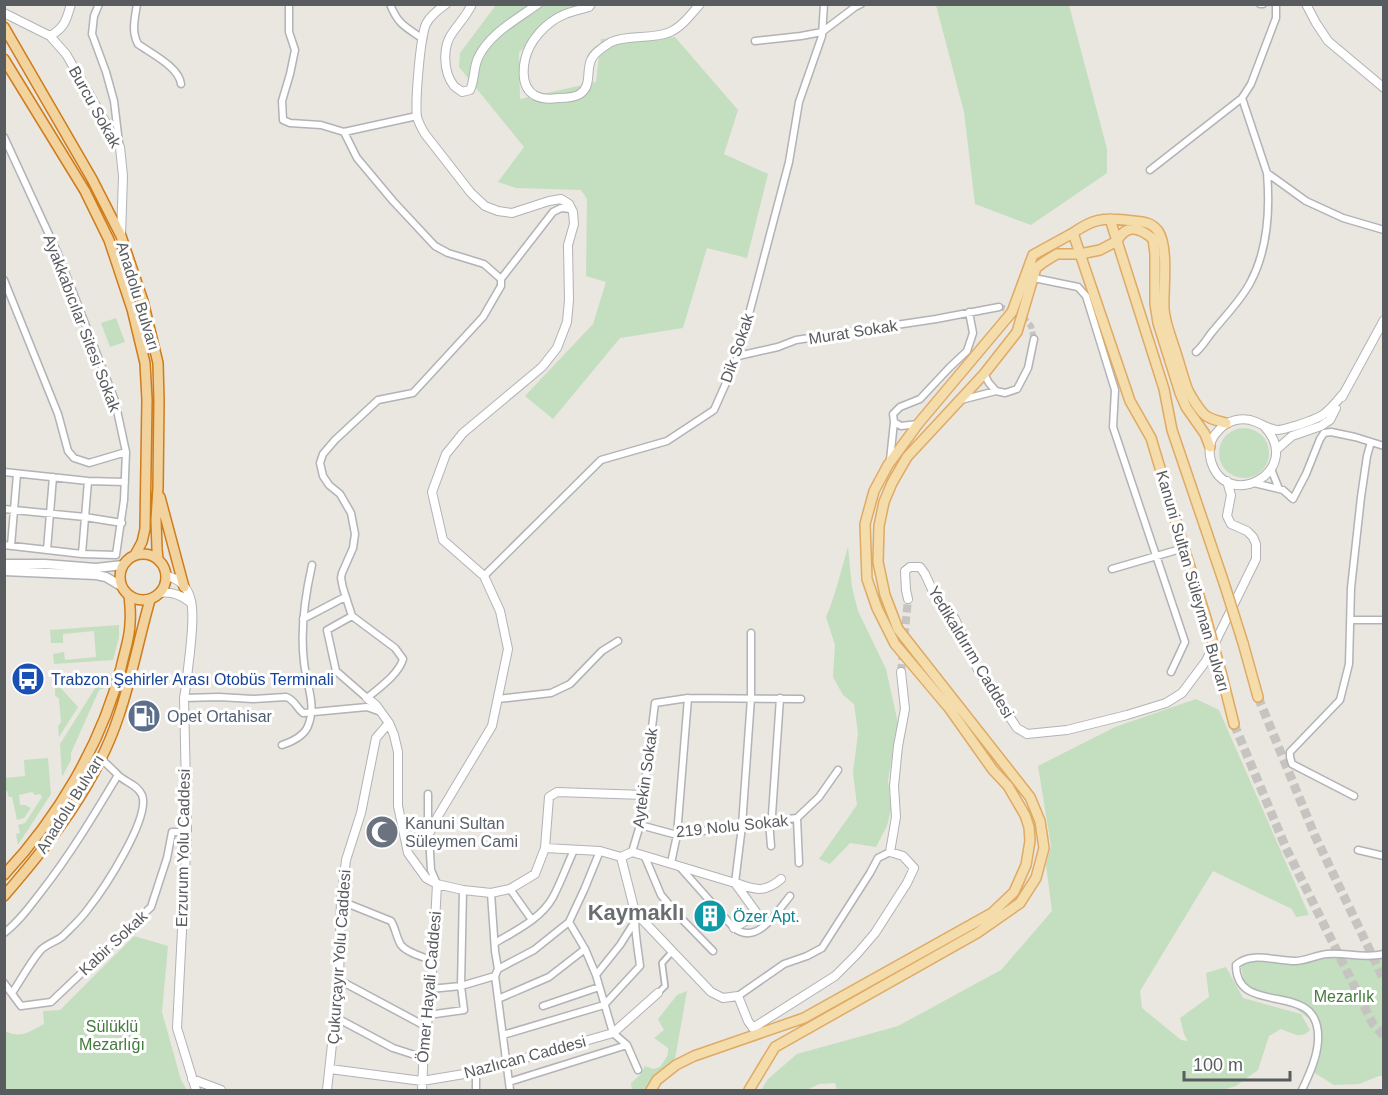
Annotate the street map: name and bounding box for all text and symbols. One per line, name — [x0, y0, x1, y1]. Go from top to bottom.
street label: Burcu Sokak — [66, 63, 125, 152]
street label: Ayakkabıcılar Sitesi Sokak — [40, 232, 124, 415]
street label: Anadolu Bulvarı — [113, 239, 163, 353]
street label: Dik Sokak — [717, 310, 757, 385]
street label: Murat Sokak — [807, 316, 900, 347]
street label: Kanuni Sultan Süleyman Bulvarı — [1153, 468, 1233, 694]
street label: Yedikaldırım Caddesi — [925, 583, 1017, 721]
bus stop icon: Trabzon Şehirler Arası Otobüs Terminali — [10, 661, 46, 697]
place label: Trabzon Şehirler Arası Otobüs Terminali — [51, 671, 334, 688]
fuel station icon: Opet Ortahisar — [126, 698, 162, 734]
place label: Opet Ortahisar — [167, 708, 273, 725]
street label: Aytekin Sokak — [630, 726, 661, 829]
street label: Anadolu Bulvarı — [33, 752, 107, 856]
street label: Erzurum Yolu Caddesi — [173, 769, 193, 927]
street label: 219 Nolu Sokak — [675, 812, 790, 840]
mosque icon: Kanuni Sultan Süleymen Cami — [364, 814, 400, 850]
place label: Kanuni Sultan Süleymen Cami — [405, 815, 518, 850]
street label: Çukurçayır Yolu Caddesi — [324, 869, 354, 1045]
building icon: Özer Apt. — [692, 898, 728, 934]
district label: Kaymaklı — [588, 900, 684, 925]
street label: Kabir Sokak — [76, 907, 151, 979]
place label: Özer Apt. — [733, 908, 800, 925]
street label: Ömer Hayali Caddesi — [414, 911, 444, 1063]
park label: Mezarlık — [1314, 988, 1375, 1005]
park label: Sülüklü Mezarlığı — [79, 1018, 145, 1053]
street label: Nazlıcan Caddesi — [462, 1033, 588, 1081]
scale bar — [1184, 1044, 1290, 1082]
text: 100 m — [1193, 1055, 1243, 1075]

